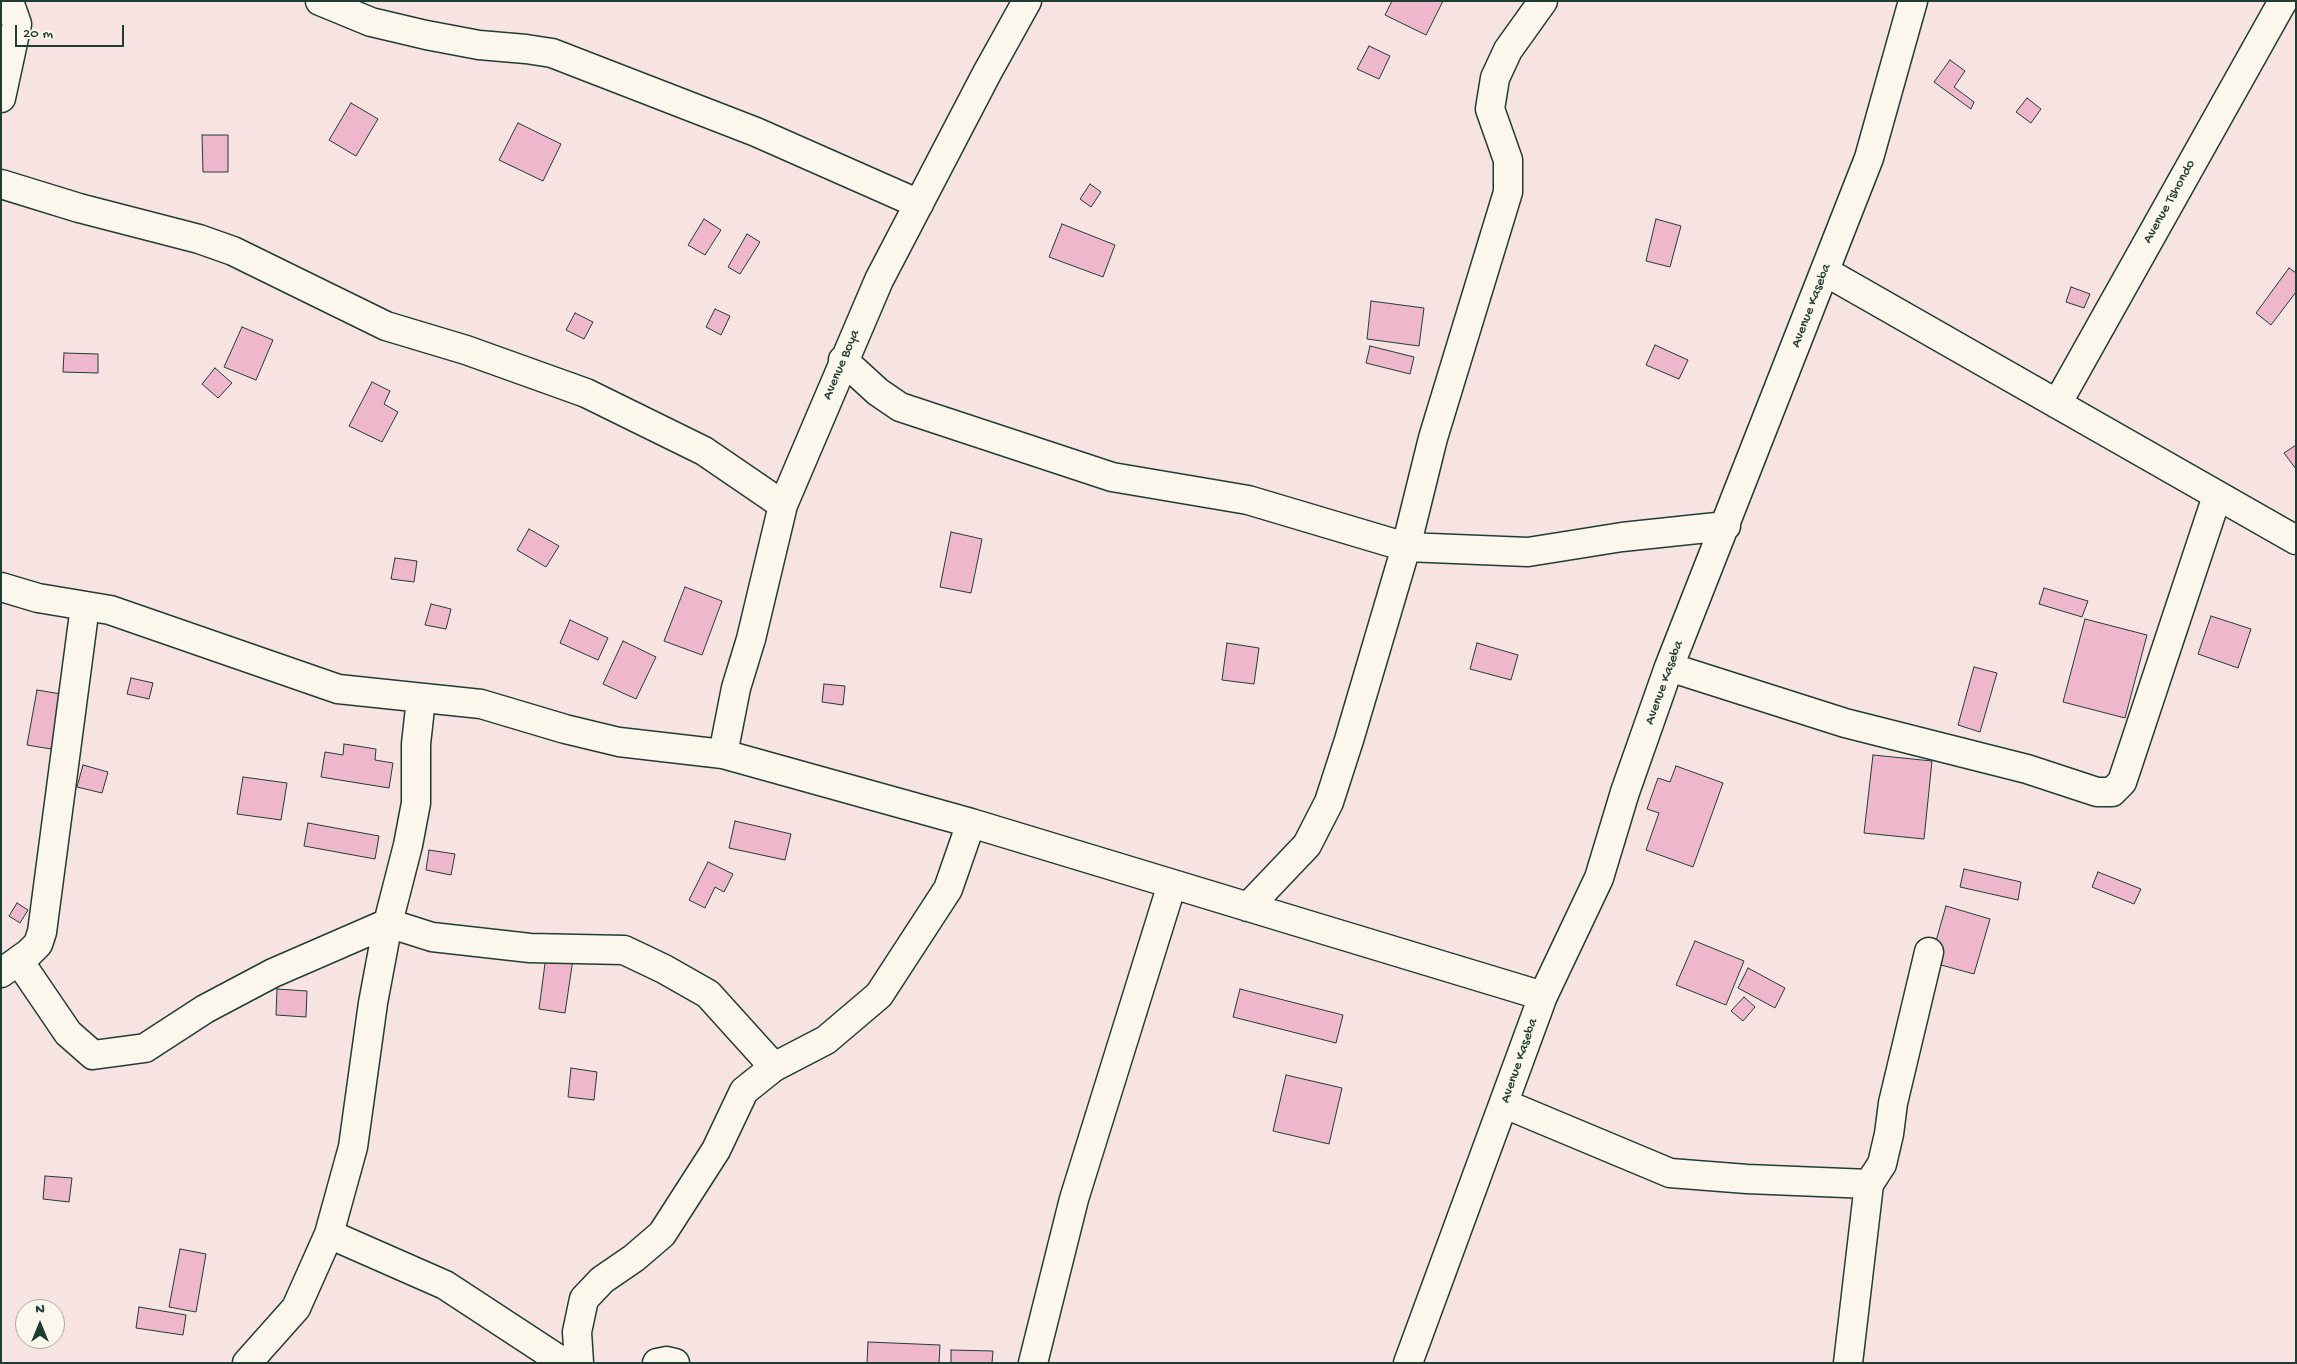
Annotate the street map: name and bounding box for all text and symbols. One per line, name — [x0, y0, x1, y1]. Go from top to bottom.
scale bar — [18, 15, 126, 47]
text: 20 m — [23, 25, 53, 43]
street label: Avenue Tshondo — [2140, 157, 2200, 247]
street label: Avenue Kaseba — [1788, 262, 1836, 350]
street label: Avenue Boya — [820, 327, 864, 403]
street label: Avenue Kaseba — [1642, 639, 1688, 727]
street label: Avenue Kaseba — [1498, 1016, 1542, 1106]
north arrow — [15, 1299, 65, 1349]
text: N — [35, 1301, 45, 1318]

